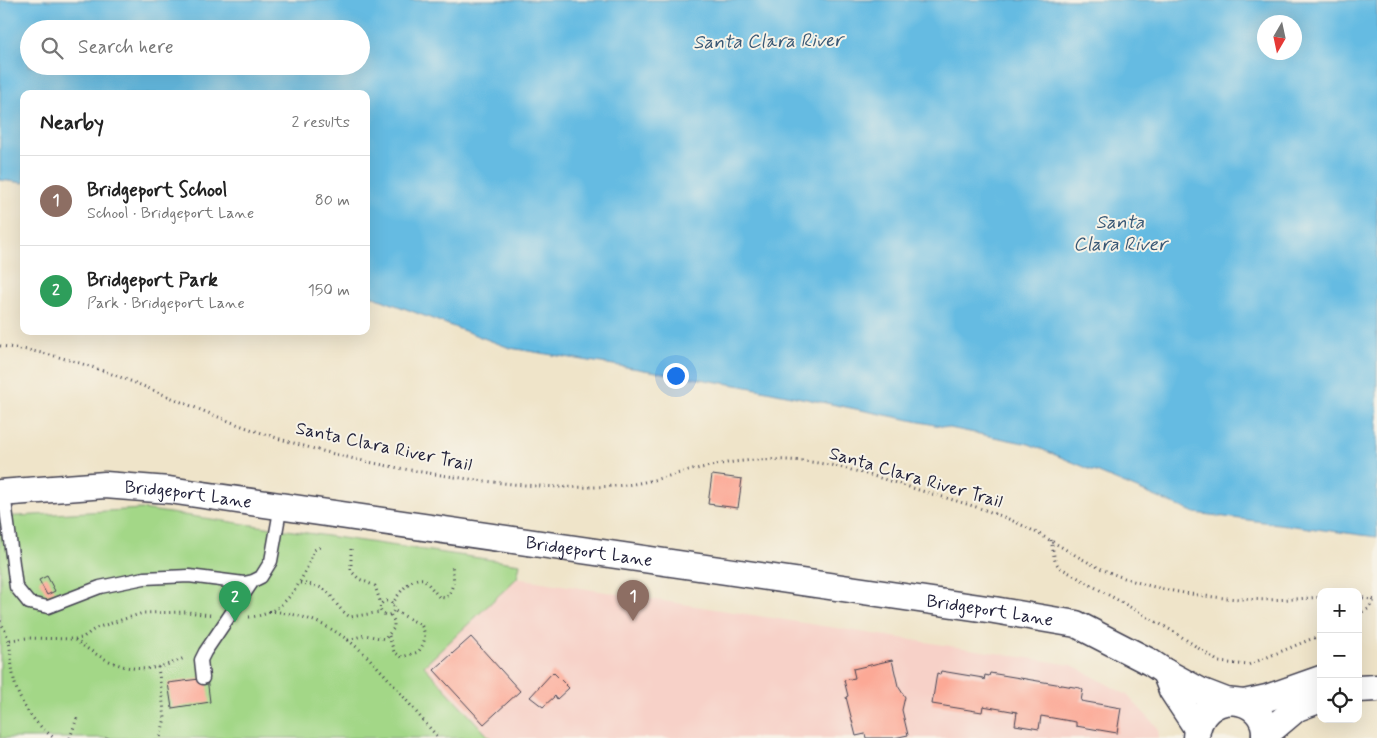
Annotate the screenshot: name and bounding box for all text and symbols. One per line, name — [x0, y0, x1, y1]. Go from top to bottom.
north arrow — [1257, 15, 1302, 60]
search box — [20, 20, 370, 75]
water label: Santa Clara River — [693, 28, 846, 55]
icon: search — [38, 34, 66, 62]
text: Search here — [78, 35, 174, 60]
text: Nearby — [40, 109, 104, 137]
text: 2 results — [292, 112, 350, 133]
text: Bridgeport School — [87, 178, 227, 203]
text: 1 — [52, 190, 60, 211]
text: 80 m — [315, 190, 350, 211]
text: School · Bridgeport Lane — [87, 203, 254, 224]
water label: Santa Clara River — [1073, 210, 1170, 257]
text: Bridgeport Park — [87, 268, 218, 293]
text: 2 — [52, 280, 60, 301]
text: 150 m — [308, 280, 350, 301]
text: Park · Bridgeport Lane — [87, 293, 245, 314]
your location — [663, 363, 689, 389]
street label: Santa Clara River Trail — [294, 417, 474, 477]
street label: Santa Clara River Trail — [826, 442, 1005, 514]
street label: Bridgeport Lane — [124, 476, 253, 515]
street label: Bridgeport Lane — [524, 531, 654, 573]
pin: 1 — [617, 580, 649, 621]
pin: 2 — [219, 581, 251, 622]
map controls — [1317, 588, 1362, 723]
button: + — [1317, 588, 1362, 633]
street label: Bridgeport Lane — [925, 589, 1055, 633]
button: − — [1317, 633, 1362, 678]
button: locate — [1317, 678, 1362, 723]

